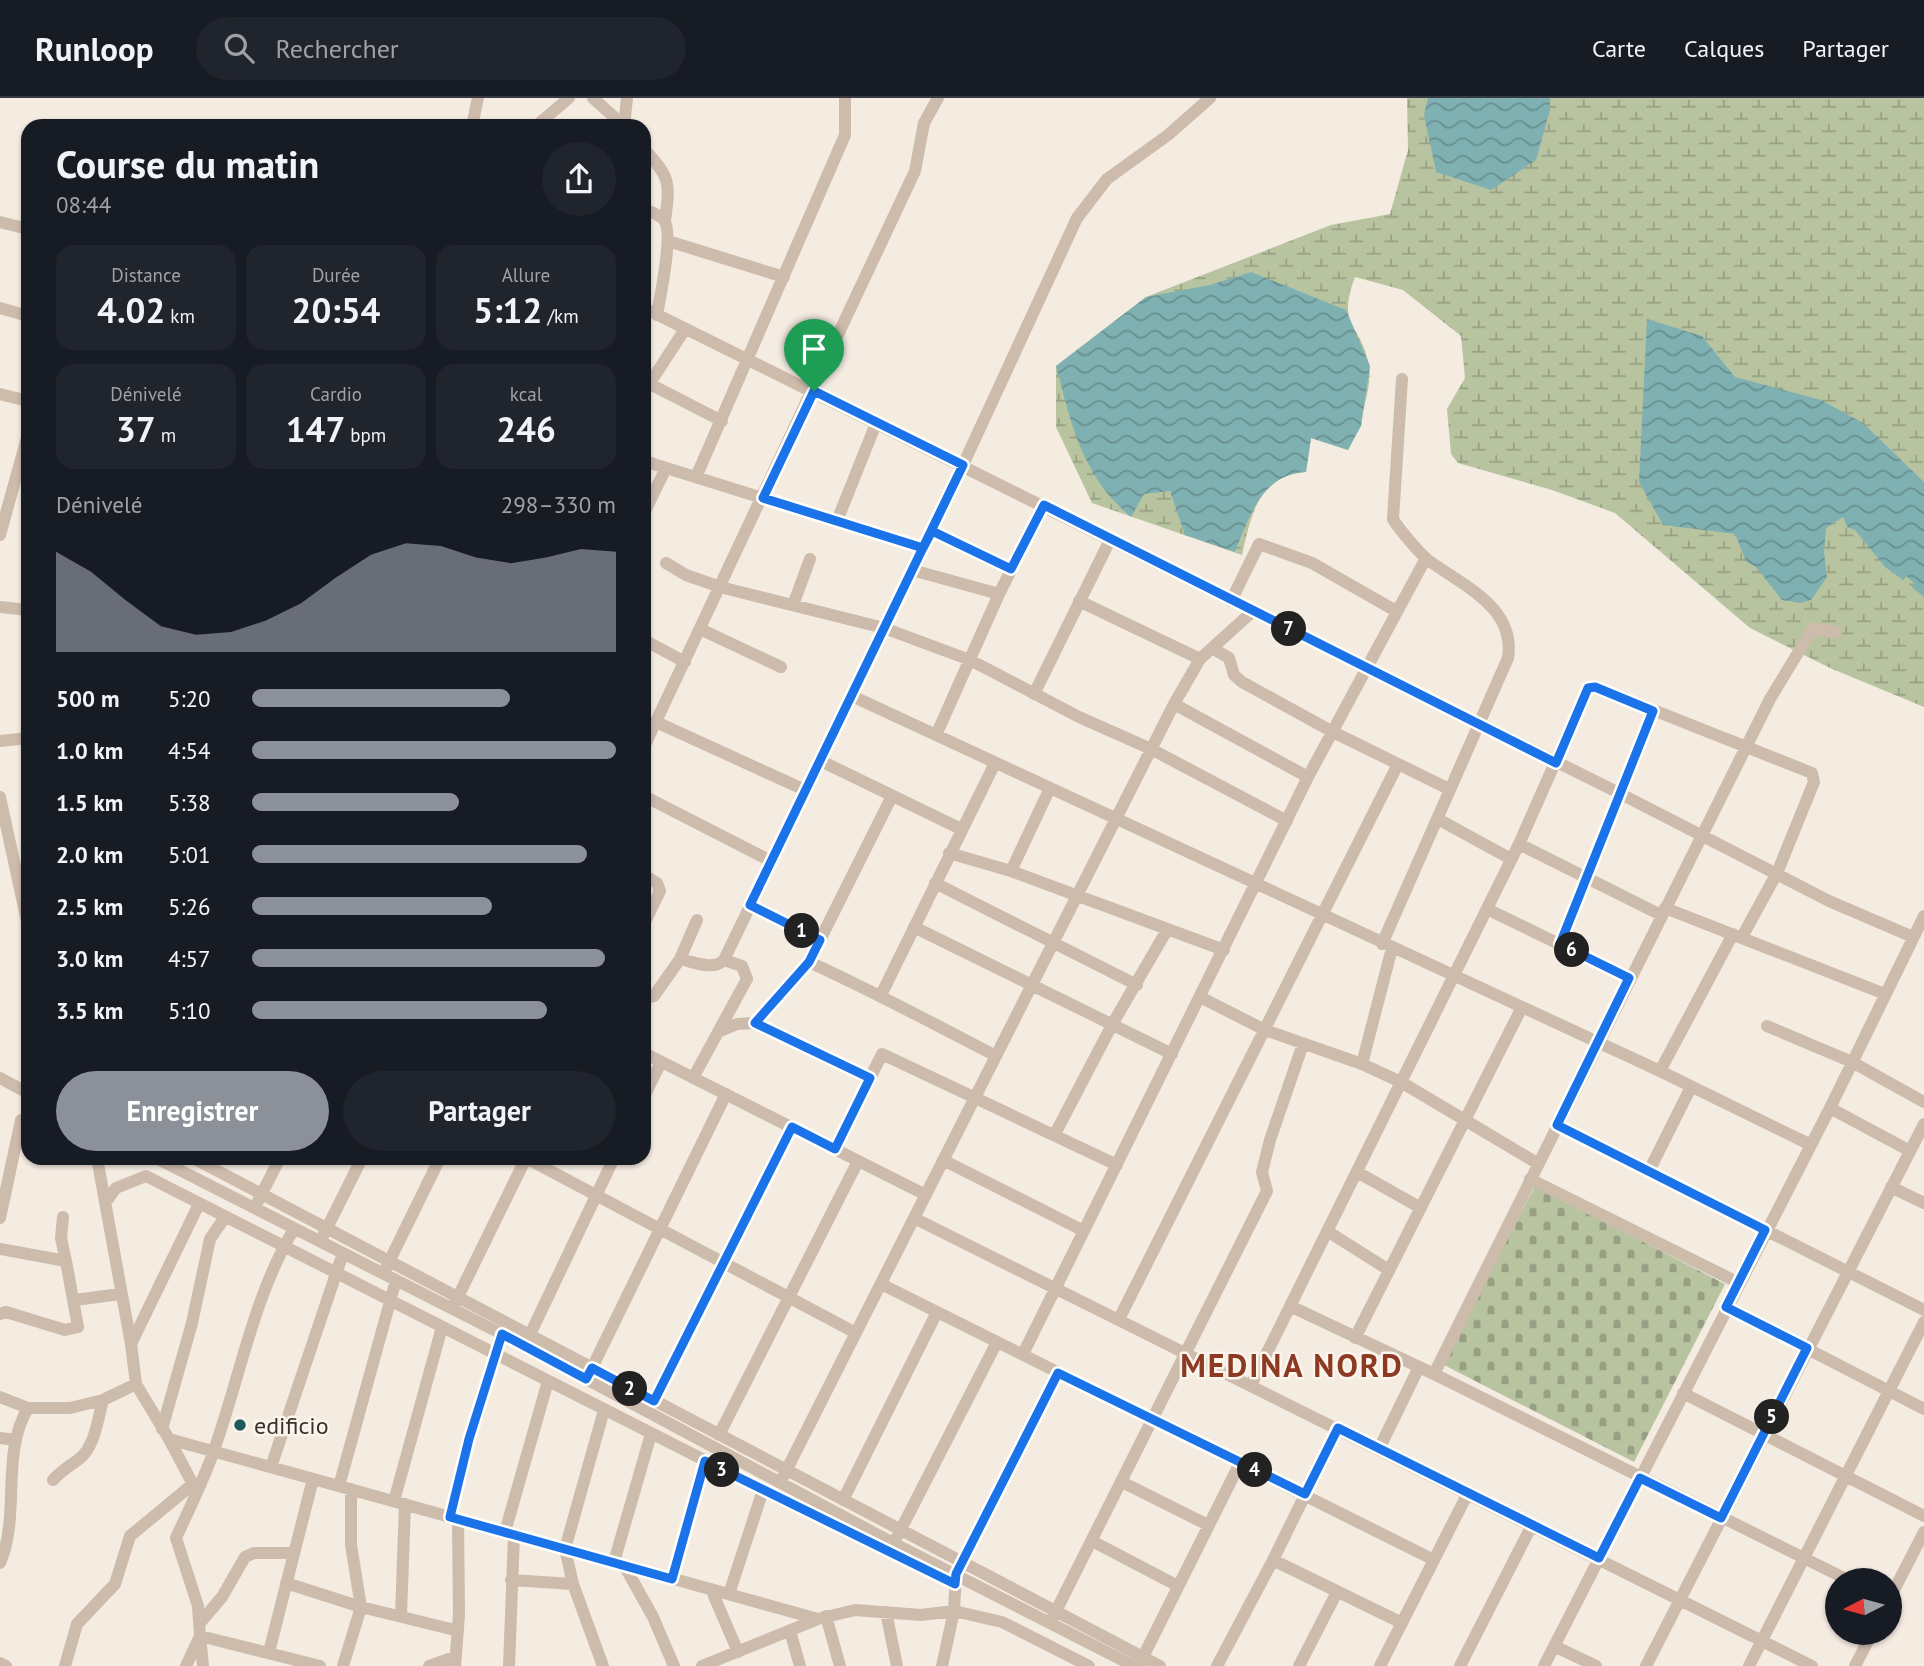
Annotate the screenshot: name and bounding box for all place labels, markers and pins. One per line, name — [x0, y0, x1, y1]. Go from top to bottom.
pin — [784, 319, 844, 391]
pin: 7 — [1272, 612, 1306, 646]
pin: 1 — [784, 914, 820, 948]
pin: 6 — [1554, 932, 1590, 968]
pin: 2 — [612, 1372, 648, 1406]
pin: 5 — [1754, 1400, 1790, 1434]
place label: edificio — [254, 1410, 329, 1441]
marker: edificio — [232, 1417, 248, 1433]
pin: 3 — [704, 1452, 740, 1488]
pin: 4 — [1238, 1452, 1272, 1488]

